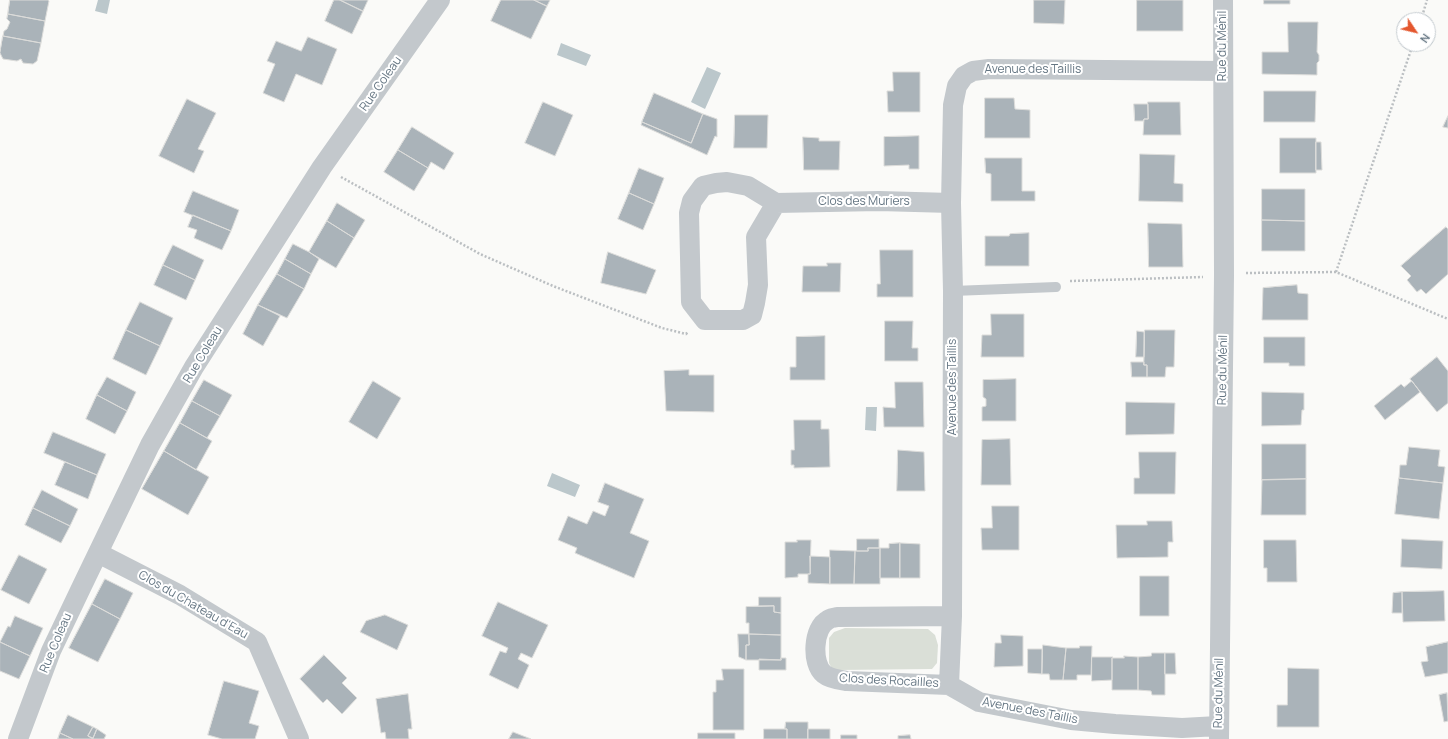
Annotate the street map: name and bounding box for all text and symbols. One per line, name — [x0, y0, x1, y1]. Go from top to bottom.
street label: Rue du Ménil — [1216, 11, 1230, 81]
north arrow — [1396, 12, 1436, 52]
text: N — [1417, 31, 1434, 46]
street label: Rue Coleau — [357, 54, 405, 114]
street label: Avenue des Taillis — [985, 63, 1081, 77]
street label: Clos des Muriers — [818, 195, 910, 209]
street label: Rue Coleau — [181, 324, 225, 386]
street label: Rue du Ménil — [1215, 335, 1231, 405]
street label: Avenue des Taillis — [946, 339, 960, 435]
street label: Clos du Chateau d'Eau — [136, 568, 250, 642]
street label: Rue Coleau — [37, 611, 75, 675]
street label: Rue du Ménil — [1211, 658, 1227, 728]
street label: Clos des Rocailles — [839, 671, 939, 691]
street label: Avenue des Taillis — [981, 695, 1079, 727]

